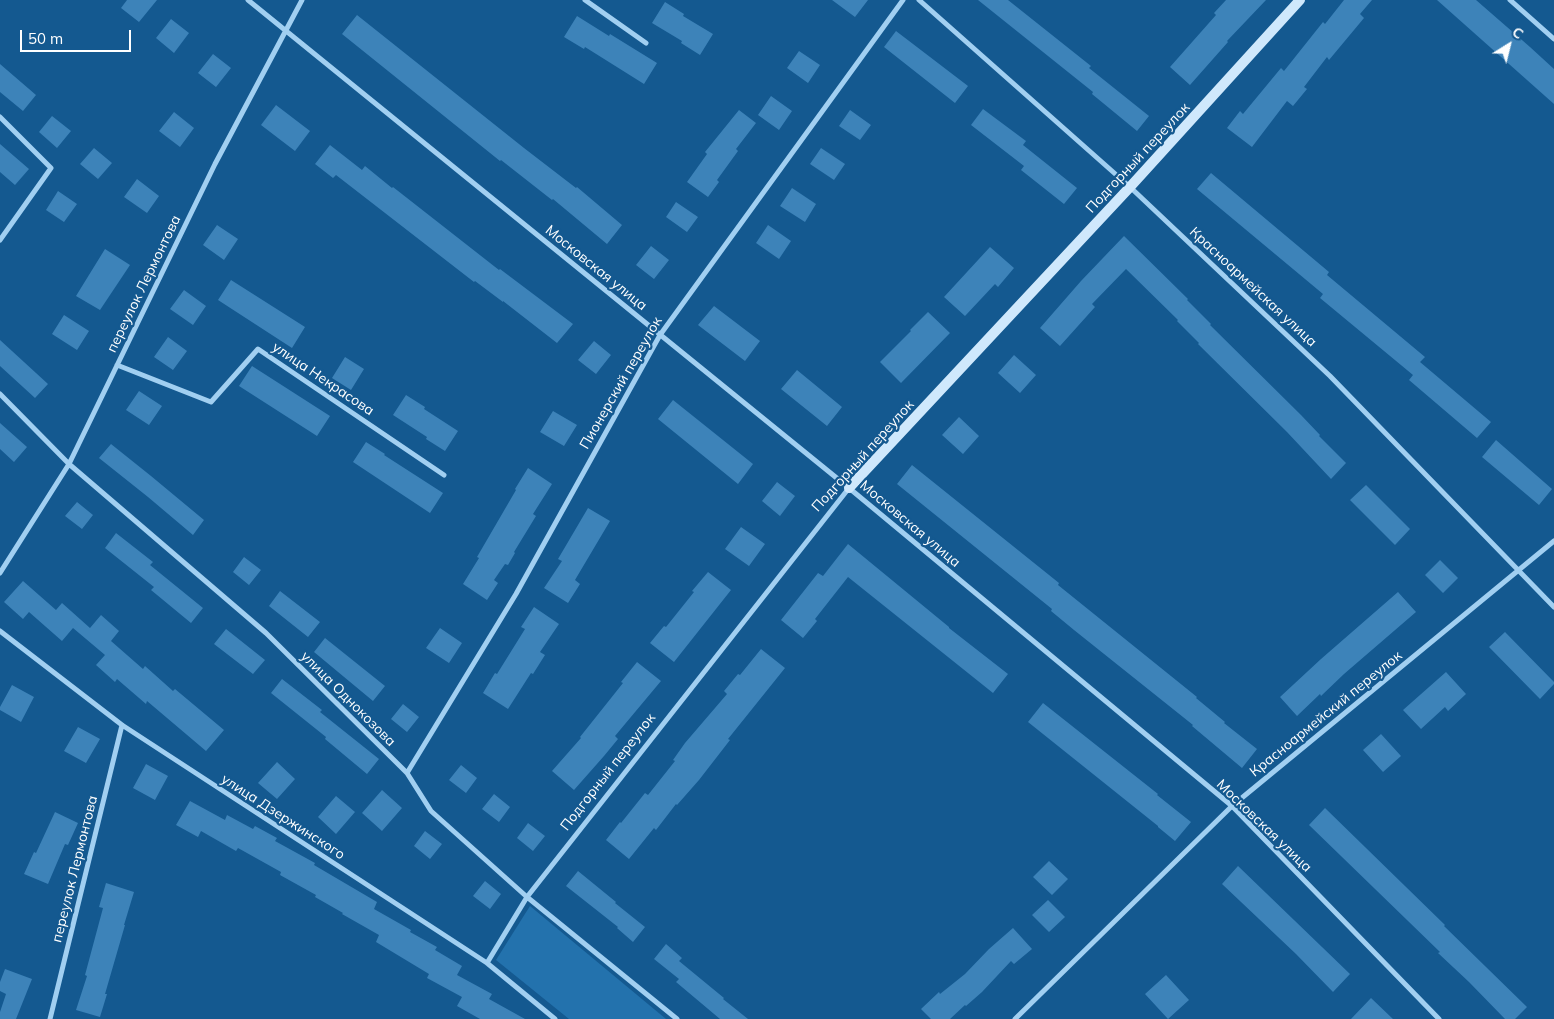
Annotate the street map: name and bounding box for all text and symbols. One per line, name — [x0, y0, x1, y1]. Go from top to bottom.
scale bar — [22, 20, 134, 52]
north arrow — [1484, 20, 1534, 70]
text: С — [1509, 23, 1527, 43]
text: 50 m — [28, 29, 63, 48]
street label: Подгорный переулок — [1083, 99, 1193, 217]
street label: переулок Лермонтова — [103, 213, 185, 355]
street label: Московская улица — [542, 222, 650, 314]
street label: Красноармейская улица — [1186, 224, 1320, 350]
street label: Пионерский переулок — [576, 314, 666, 452]
street label: улица Некрасова — [269, 339, 377, 419]
street label: Подгорный переулок — [808, 397, 918, 515]
street label: Московская улица — [856, 477, 964, 571]
street label: Красноармейский переулок — [1247, 647, 1405, 781]
street label: улица Однокозова — [297, 648, 399, 750]
street label: Подгорный переулок — [557, 710, 659, 834]
street label: улица Дзержинского — [218, 771, 348, 863]
street label: Московская улица — [1213, 776, 1315, 876]
street label: переулок Лермонтова — [49, 794, 101, 944]

